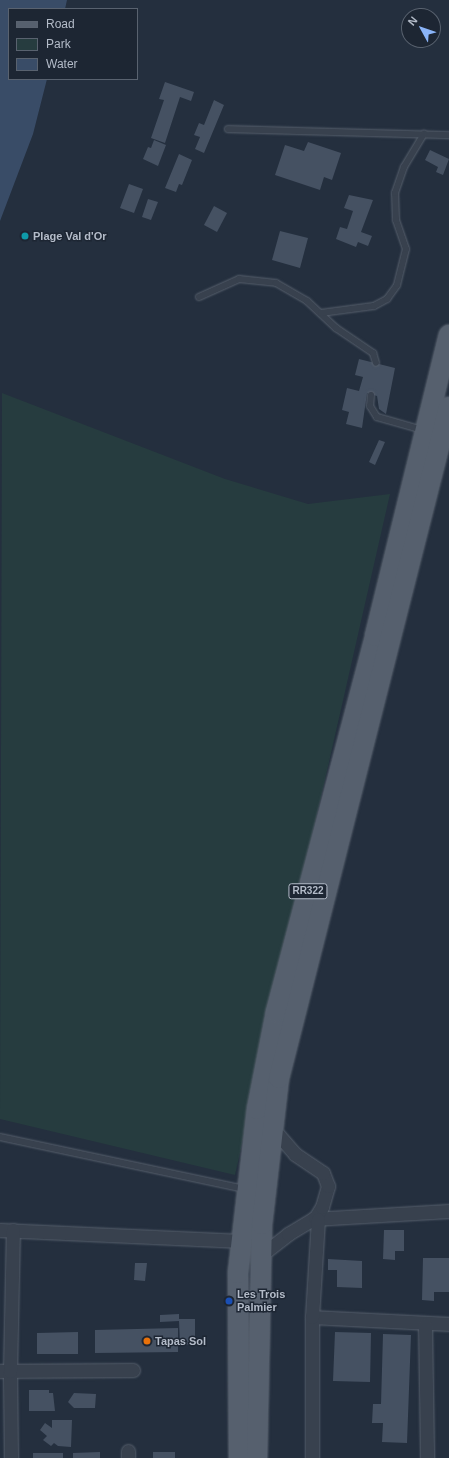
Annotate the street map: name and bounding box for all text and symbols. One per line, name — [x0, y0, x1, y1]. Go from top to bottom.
legend — [8, 8, 138, 80]
north arrow — [401, 8, 441, 48]
text: N — [405, 14, 420, 28]
text: Road — [46, 17, 75, 31]
text: Park — [46, 37, 71, 51]
text: Water — [46, 57, 78, 71]
place label: Plage Val d'Or — [33, 229, 107, 243]
marker: Plage Val d'Or — [20, 231, 30, 241]
road number: RR322 — [288, 883, 328, 899]
place label: Les Trois Palmier — [237, 1288, 285, 1314]
marker: Les Trois Palmier — [224, 1296, 234, 1306]
place label: Tapas Sol — [155, 1334, 206, 1348]
marker: Tapas Sol — [142, 1336, 152, 1346]

